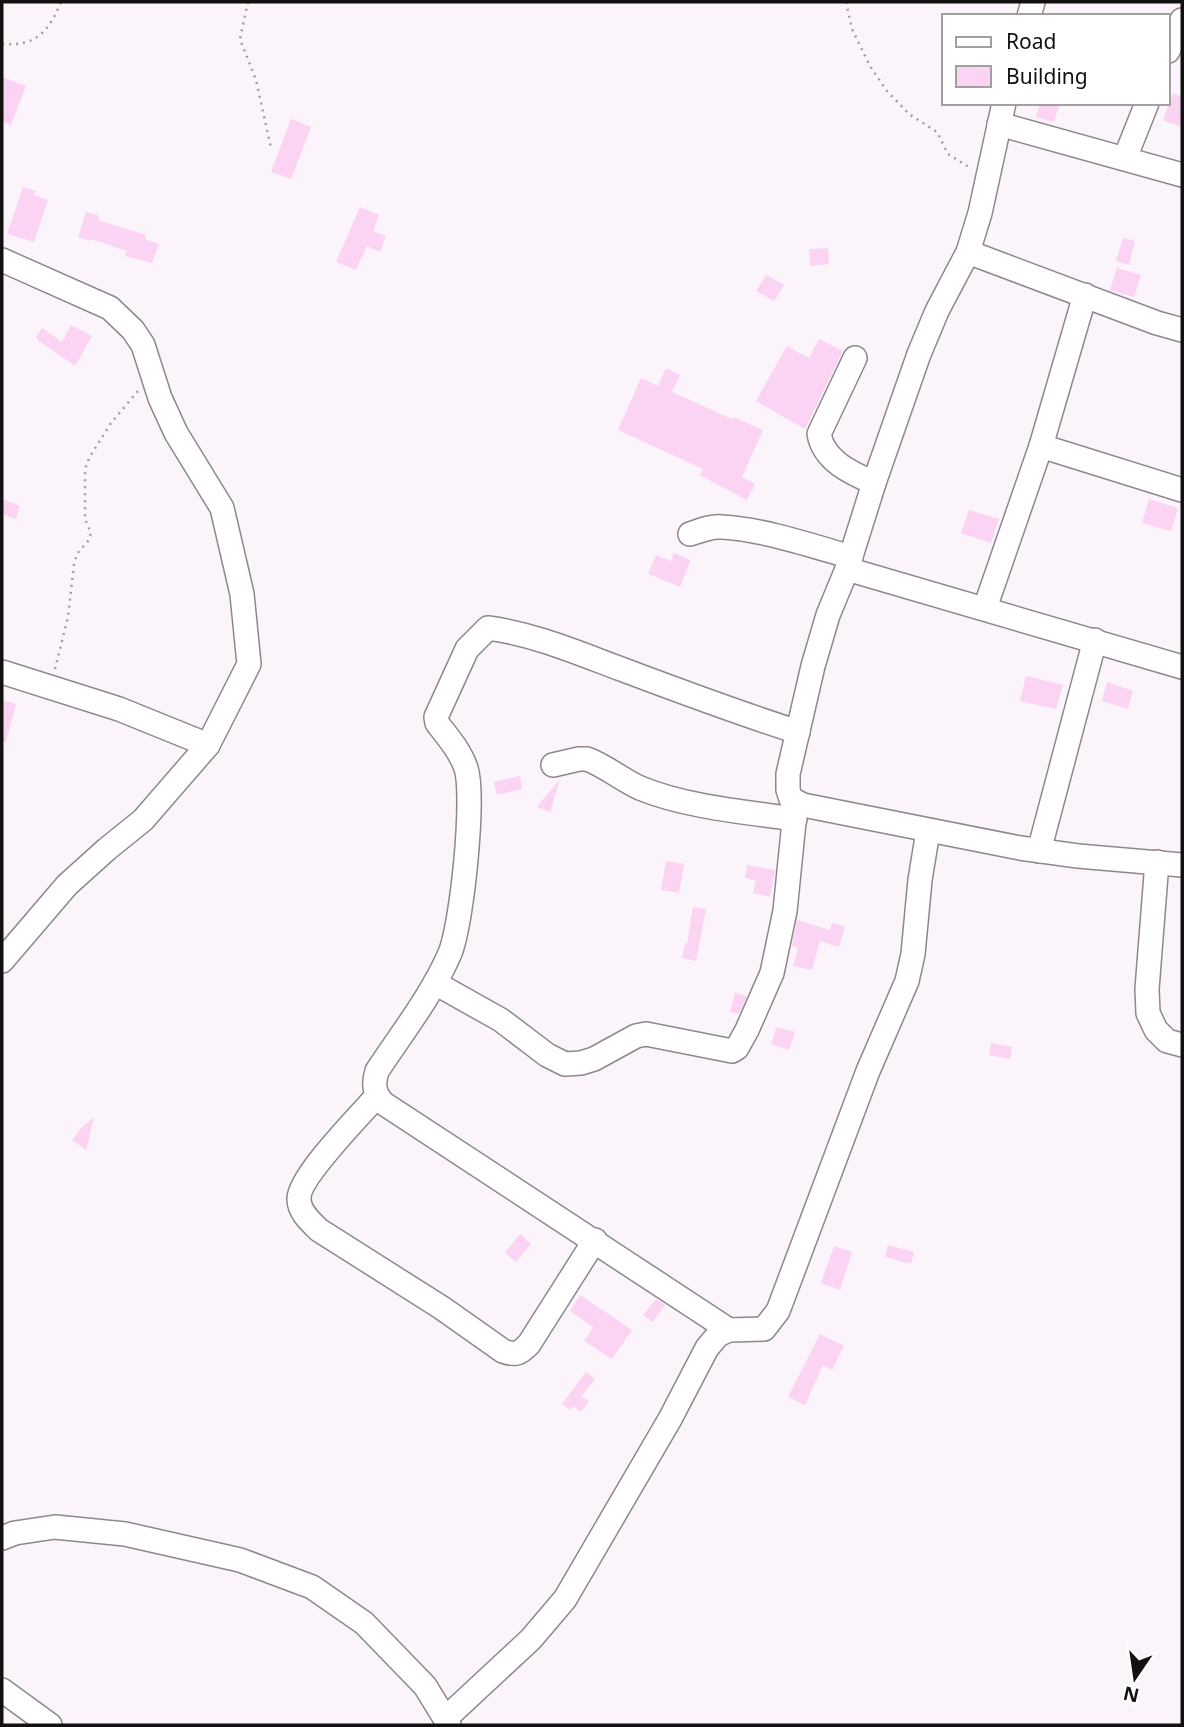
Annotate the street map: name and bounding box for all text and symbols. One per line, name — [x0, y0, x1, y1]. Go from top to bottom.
legend — [942, 14, 1170, 105]
text: Road — [1006, 27, 1056, 55]
text: Building — [1006, 62, 1088, 90]
north arrow — [1100, 1643, 1170, 1713]
text: N — [1121, 1680, 1142, 1709]

